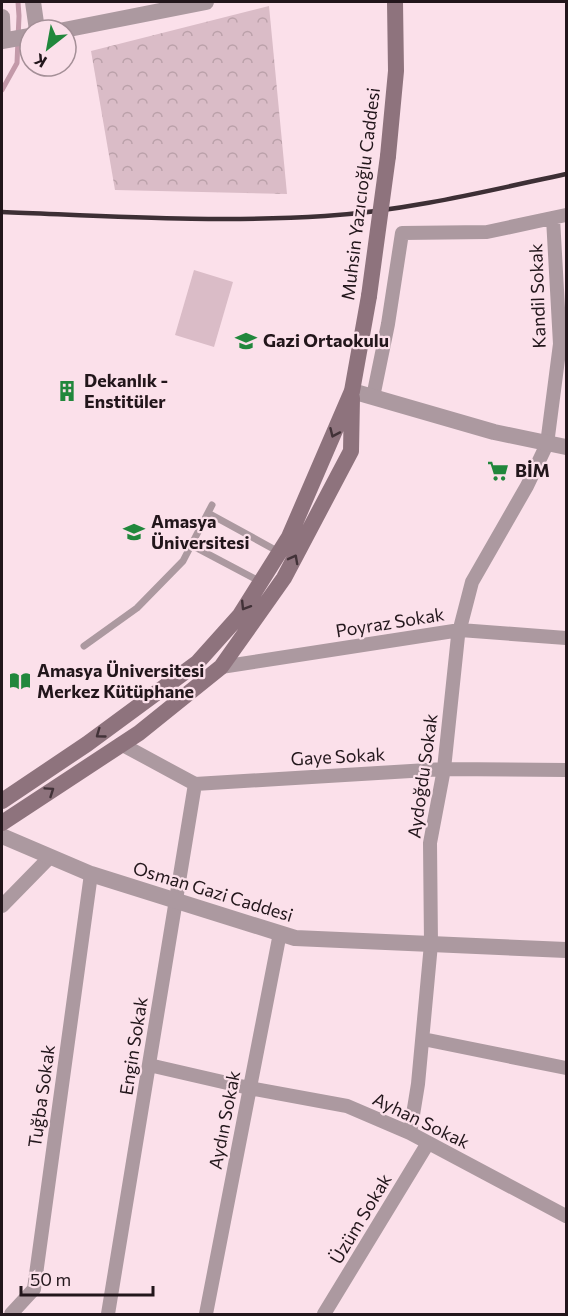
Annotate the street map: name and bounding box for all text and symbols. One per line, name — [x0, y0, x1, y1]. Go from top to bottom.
north arrow — [18, 18, 78, 78]
text: K — [30, 50, 50, 72]
street label: Muhsin Yazıcıoğlu Caddesi — [336, 86, 384, 301]
street label: Kandil Sokak — [524, 243, 550, 349]
school or university icon: Gazi Ortaokulu — [234, 329, 258, 353]
place label: Gazi Ortaokulu — [263, 329, 389, 351]
place label: Dekanlık - Enstitüler — [84, 369, 168, 412]
building icon: Dekanlık - Enstitüler — [55, 379, 79, 403]
one-way arrow — [329, 427, 341, 438]
supermarket icon: BİM — [486, 459, 510, 483]
place label: BİM — [515, 459, 550, 481]
place label: Amasya Üniversitesi — [151, 510, 249, 553]
school or university icon: Amasya Üniversitesi — [122, 520, 146, 544]
one-way arrow — [287, 555, 298, 565]
one-way arrow — [241, 600, 253, 610]
street label: Poyraz Sokak — [334, 603, 446, 641]
place label: Amasya Üniversitesi Merkez Kütüphane — [37, 659, 204, 702]
library icon: Amasya Üniversitesi Merkez Kütüphane — [8, 669, 32, 693]
street label: Aydoğdu Sokak — [402, 712, 442, 840]
one-way arrow — [95, 727, 106, 738]
street label: Gaye Sokak — [290, 743, 386, 769]
one-way arrow — [43, 787, 54, 798]
street label: Osman Gazi Caddesi — [131, 856, 296, 926]
street label: Engin Sokak — [114, 995, 152, 1097]
street label: Tuğba Sokak — [23, 1043, 59, 1149]
street label: Aydın Sokak — [204, 1068, 244, 1171]
street label: Ayhan Sokak — [370, 1087, 474, 1153]
street label: Üzüm Sokak — [325, 1169, 396, 1268]
scale bar — [21, 1259, 153, 1297]
text: 50 m — [30, 1268, 71, 1290]

